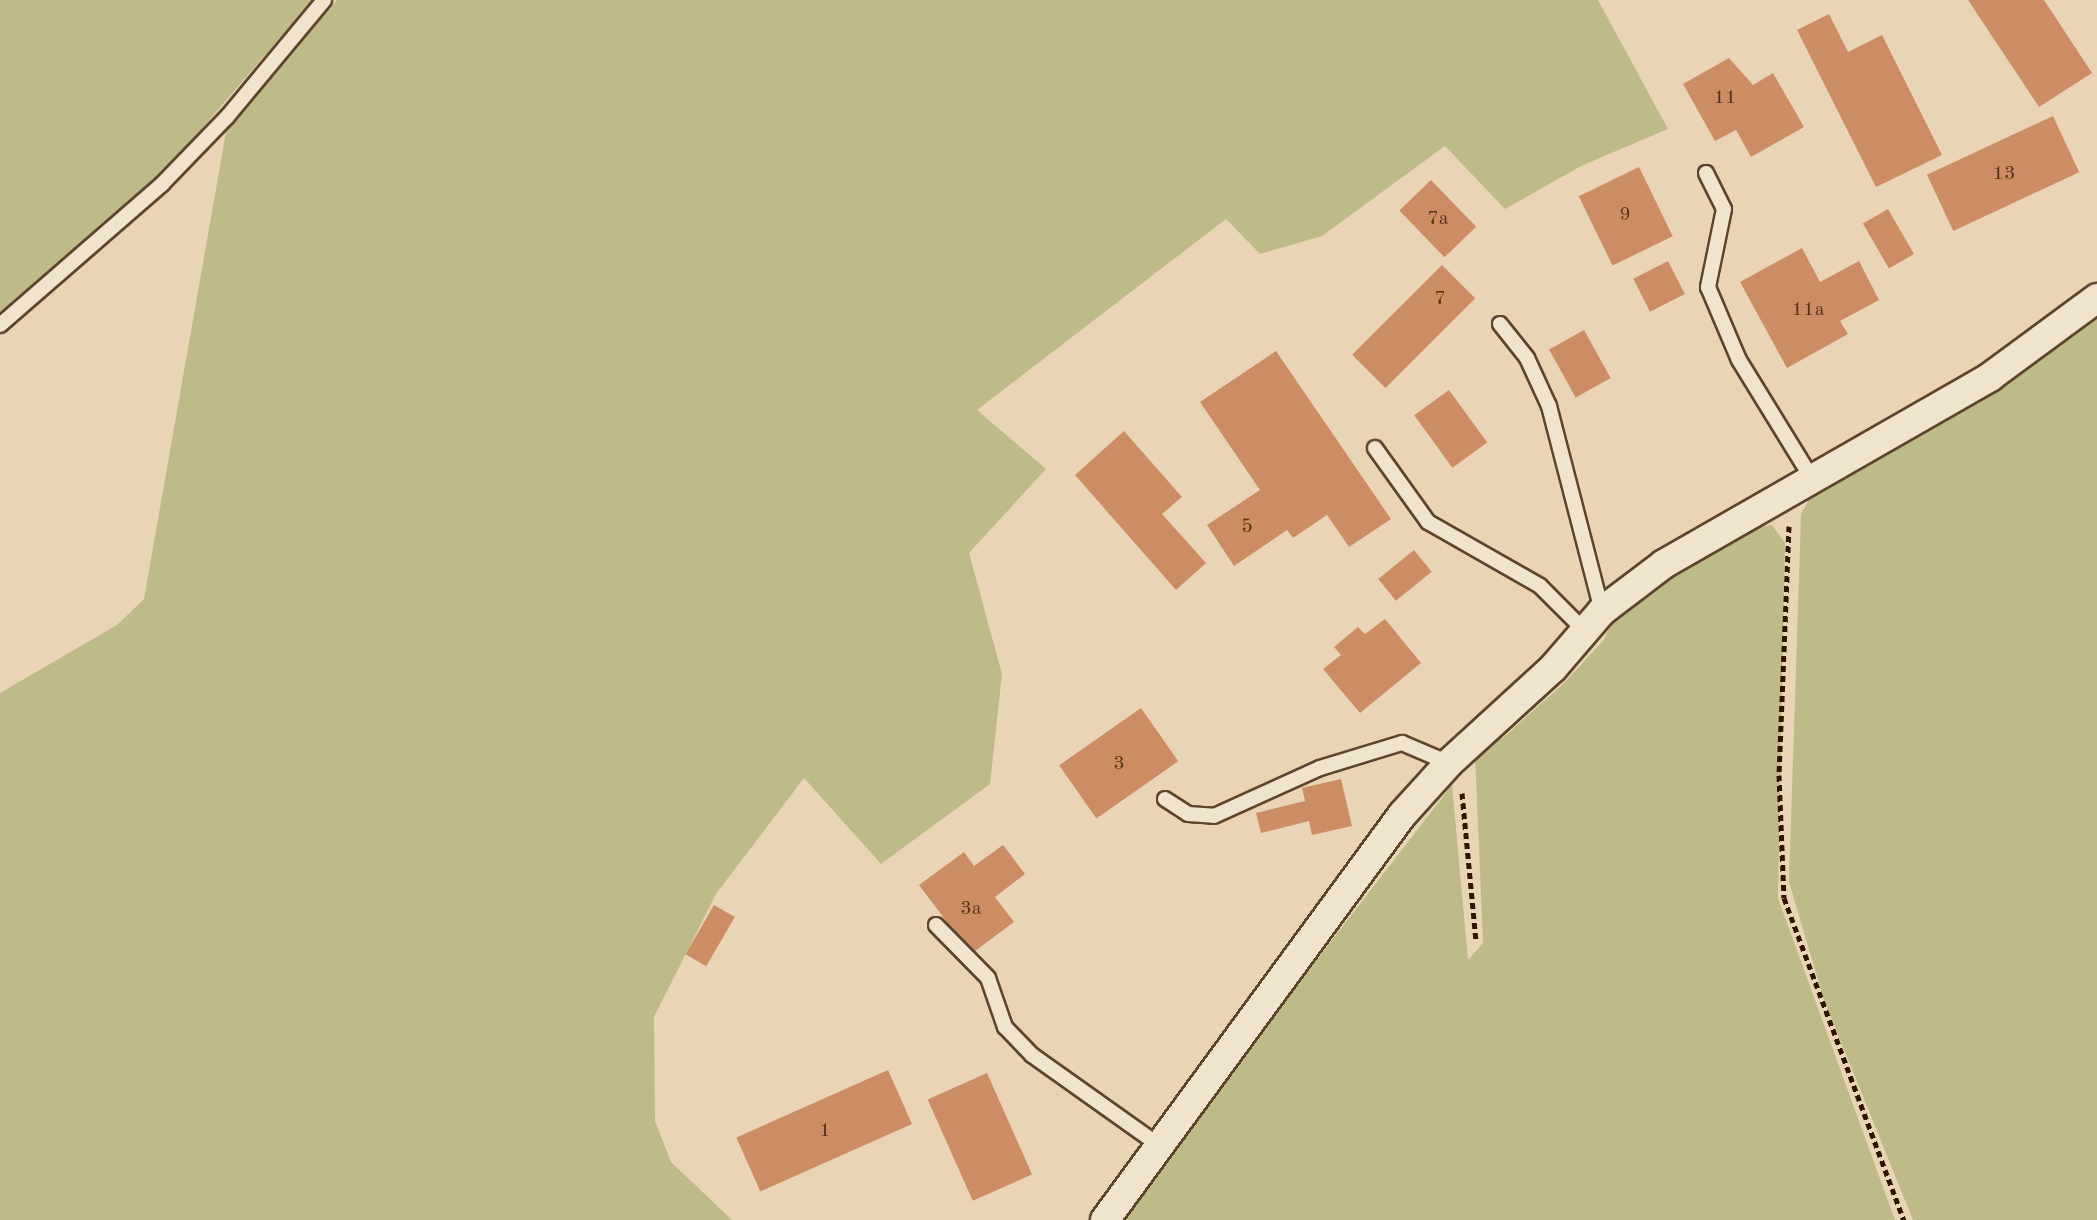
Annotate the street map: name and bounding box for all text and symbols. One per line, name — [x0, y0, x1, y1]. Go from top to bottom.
house number: 11 — [1713, 86, 1737, 110]
house number: 13 — [1992, 162, 2016, 186]
house number: 9 — [1619, 203, 1631, 227]
house number: 7a — [1427, 207, 1449, 231]
house number: 7 — [1434, 287, 1446, 311]
house number: 11a — [1791, 298, 1825, 322]
house number: 5 — [1241, 515, 1253, 539]
house number: 3 — [1113, 752, 1125, 776]
house number: 3a — [960, 897, 982, 921]
house number: 1 — [819, 1119, 831, 1143]

